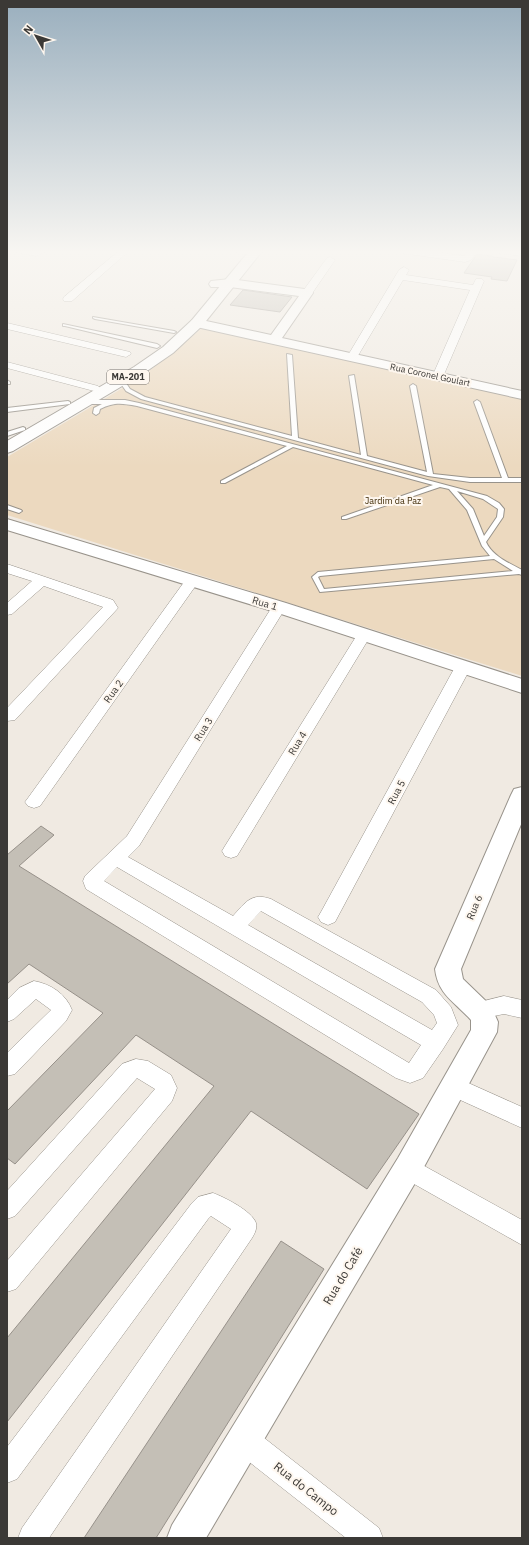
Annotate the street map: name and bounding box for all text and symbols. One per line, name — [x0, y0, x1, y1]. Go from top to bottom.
north arrow — [16, 16, 56, 56]
text: N — [20, 22, 36, 37]
street label: Rua Coronel Goulart — [389, 361, 471, 388]
road number: MA-201 — [107, 370, 149, 384]
park label: Jardim da Paz — [365, 495, 421, 506]
street label: Rua 1 — [251, 593, 279, 613]
street label: Rua 2 — [101, 677, 126, 706]
street label: Rua 3 — [191, 715, 216, 744]
street label: Rua 4 — [285, 729, 310, 758]
street label: Rua 5 — [385, 778, 408, 807]
street label: Rua 6 — [463, 893, 485, 922]
street label: Rua do Café — [320, 1244, 366, 1307]
street label: Rua do Campo — [271, 1459, 342, 1519]

